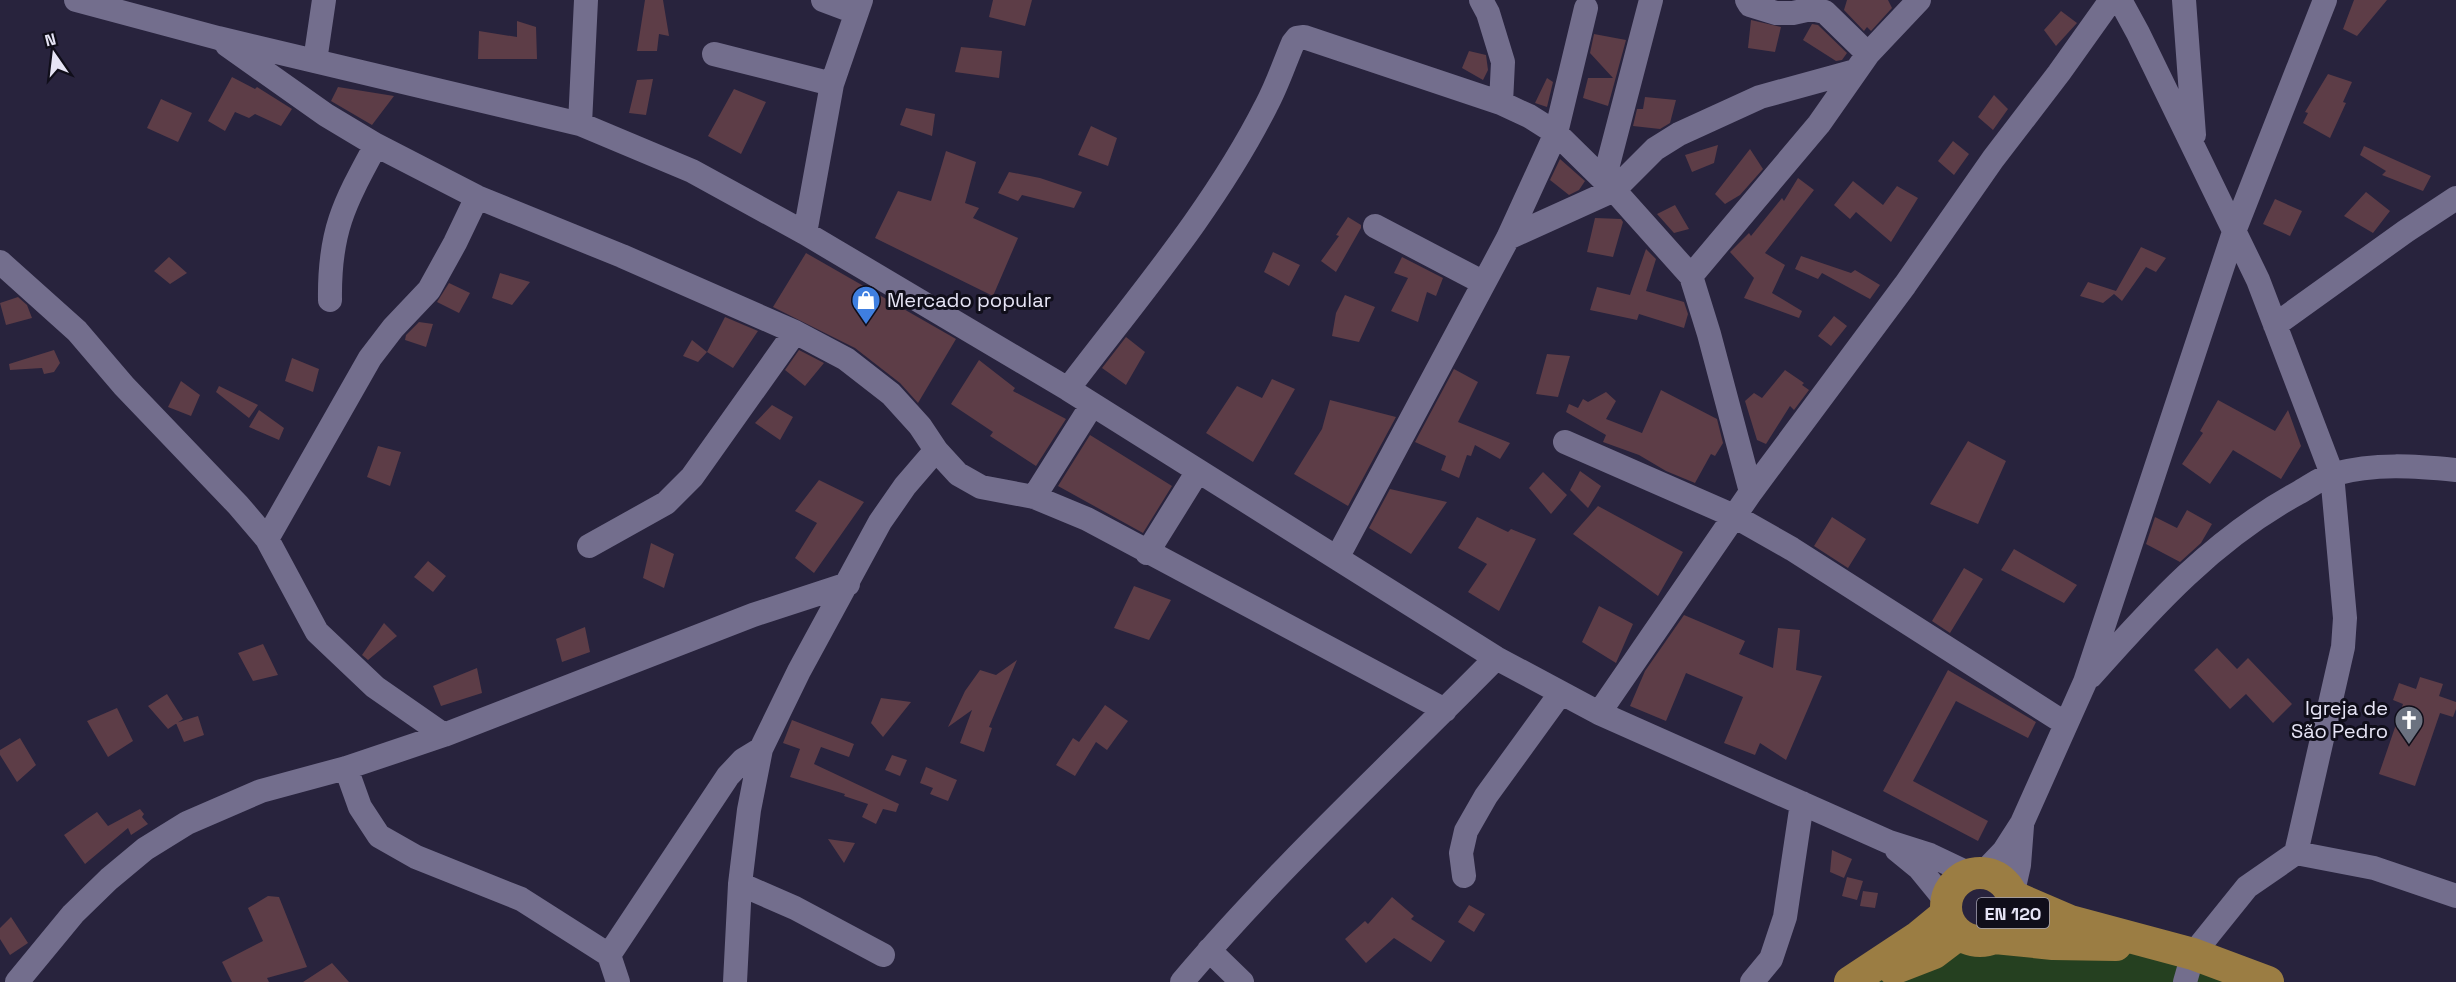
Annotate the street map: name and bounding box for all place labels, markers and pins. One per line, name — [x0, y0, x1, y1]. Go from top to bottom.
shop icon: Mercado popular — [850, 284, 882, 326]
place label: Mercado popular — [887, 287, 1051, 313]
place label: Igreja de São Pedro — [2291, 695, 2388, 744]
church icon: Igreja de São Pedro — [2393, 704, 2425, 746]

